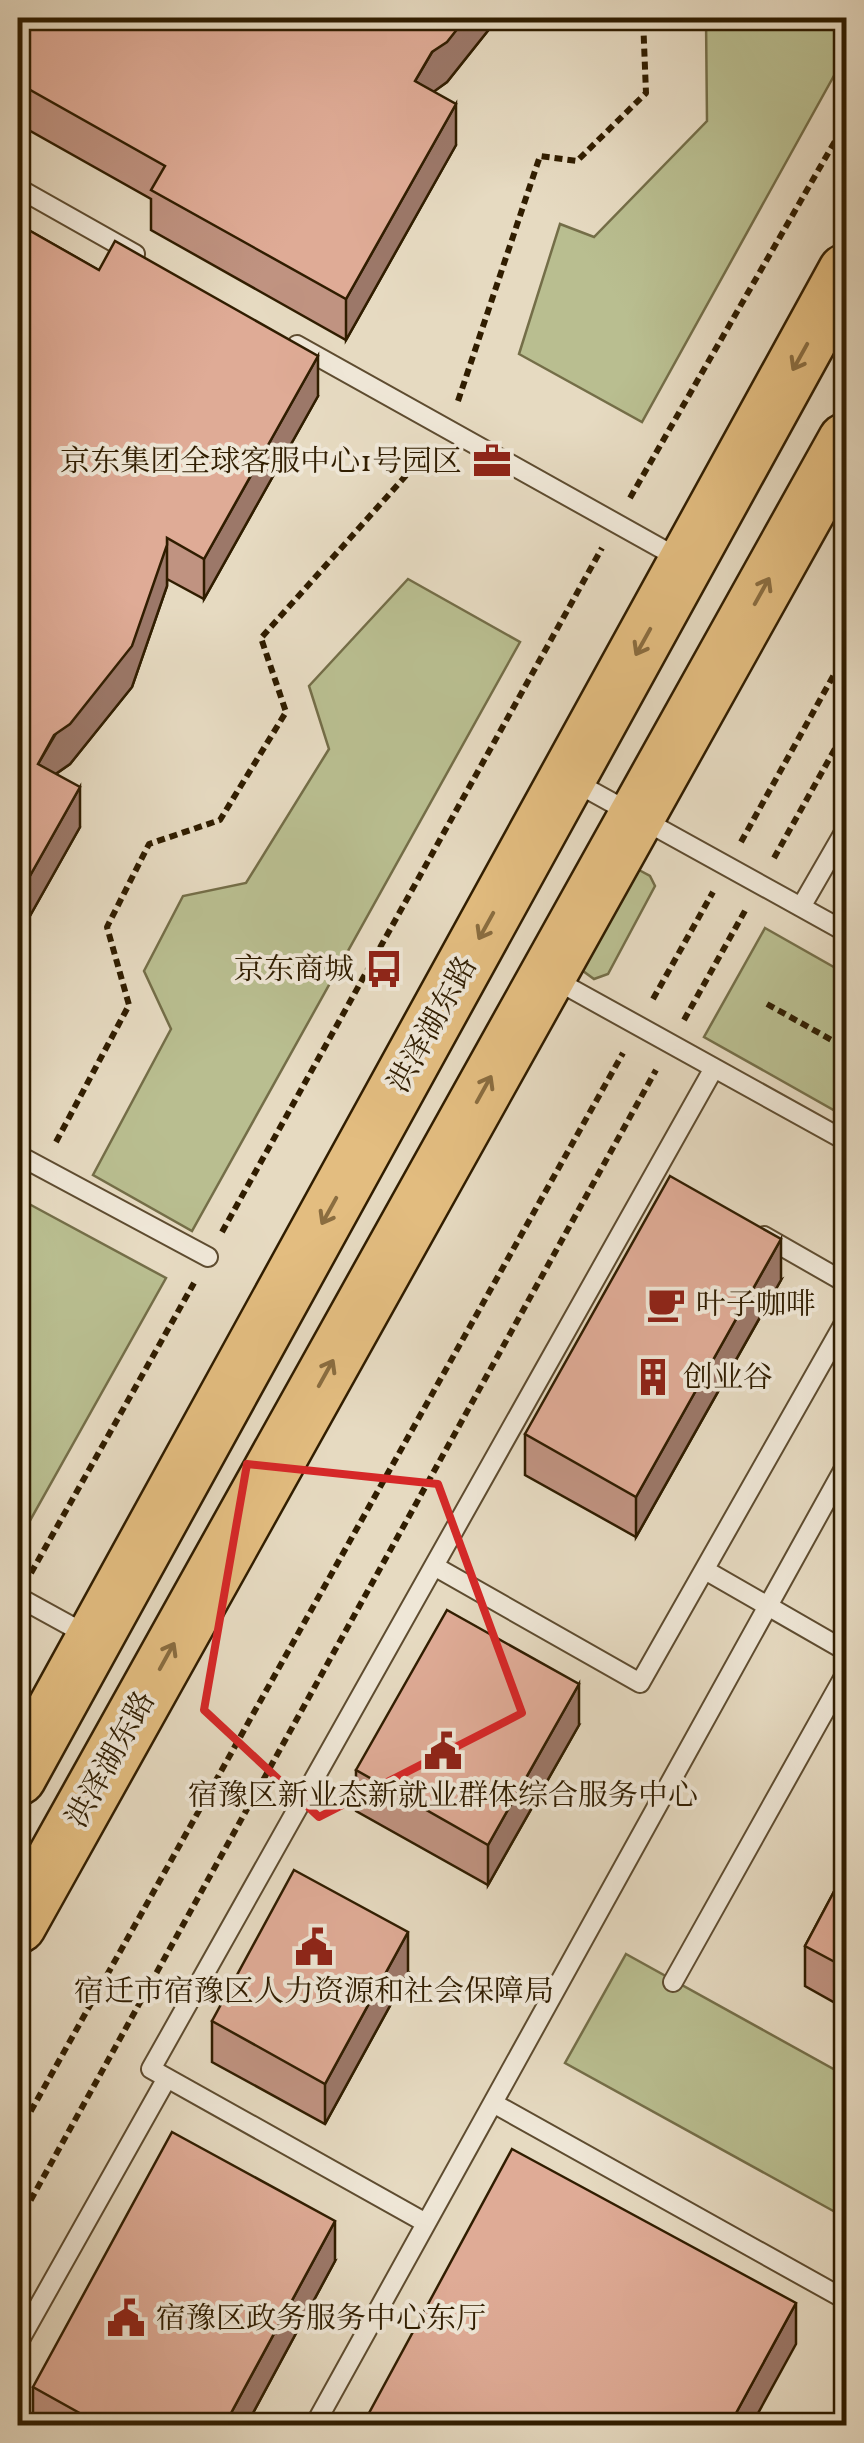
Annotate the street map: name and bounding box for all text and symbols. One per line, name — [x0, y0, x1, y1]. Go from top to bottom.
one-way arrow — [789, 342, 809, 371]
office icon: 京东集团全球客服中心1号园区 — [471, 440, 513, 482]
place label: 京东集团全球客服中心1号园区 — [60, 442, 462, 484]
one-way arrow — [753, 577, 773, 607]
one-way arrow — [632, 626, 652, 656]
one-way arrow — [476, 911, 496, 941]
bus stop icon: 京东商城 — [363, 948, 405, 990]
street label: 洪泽湖东路 — [379, 949, 488, 1101]
place label: 京东商城 — [234, 950, 354, 992]
one-way arrow — [475, 1075, 495, 1104]
one-way arrow — [319, 1196, 339, 1225]
cafe icon: 叶子咖啡 — [645, 1283, 687, 1325]
place label: 叶子咖啡 — [696, 1285, 816, 1327]
building icon: 创业谷 — [632, 1356, 674, 1398]
one-way arrow — [316, 1358, 336, 1388]
place label: 创业谷 — [683, 1358, 773, 1400]
one-way arrow — [158, 1642, 178, 1672]
street label: 洪泽湖东路 — [57, 1684, 166, 1836]
public building icon: 宿豫区新业态新就业群体综合服务中心 — [422, 1730, 464, 1772]
place label: 宿豫区新业态新就业群体综合服务中心 — [188, 1776, 698, 1818]
public building icon: 宿迁市宿豫区人力资源和社会保障局 — [293, 1926, 335, 1968]
place label: 宿迁市宿豫区人力资源和社会保障局 — [74, 1972, 554, 2014]
public building icon: 宿豫区政务服务中心东厅 — [105, 2297, 147, 2339]
place label: 宿豫区政务服务中心东厅 — [156, 2299, 486, 2341]

